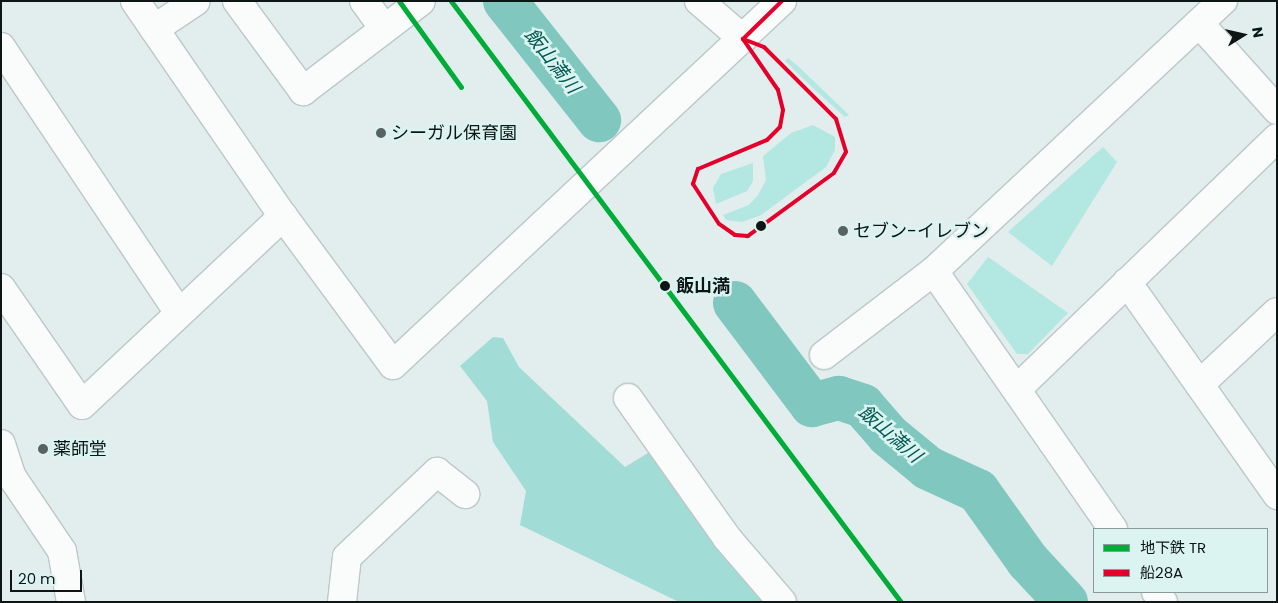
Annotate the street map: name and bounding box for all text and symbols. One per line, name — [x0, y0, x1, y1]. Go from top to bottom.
north arrow — [1218, 10, 1268, 60]
water label: 飯山満川 — [520, 24, 584, 98]
text: N — [1247, 25, 1269, 39]
place label: シーガル保育園 — [391, 122, 517, 144]
marker: シーガル保育園 — [375, 127, 387, 139]
place label: セブン-イレブン — [853, 220, 989, 242]
unlabelled marker — [756, 221, 766, 231]
marker: セブン-イレブン — [837, 225, 849, 237]
place label: 飯山満 — [676, 275, 730, 297]
marker: 飯山満 — [658, 279, 672, 293]
water label: 飯山満川 — [854, 400, 926, 468]
place label: 薬師堂 — [53, 438, 107, 460]
marker: 薬師堂 — [37, 443, 49, 455]
legend — [1093, 528, 1268, 593]
text: 地下鉄 TR — [1140, 537, 1206, 558]
scale bar — [12, 560, 85, 592]
text: 船28A — [1140, 562, 1183, 583]
text: 20 m — [18, 568, 56, 589]

